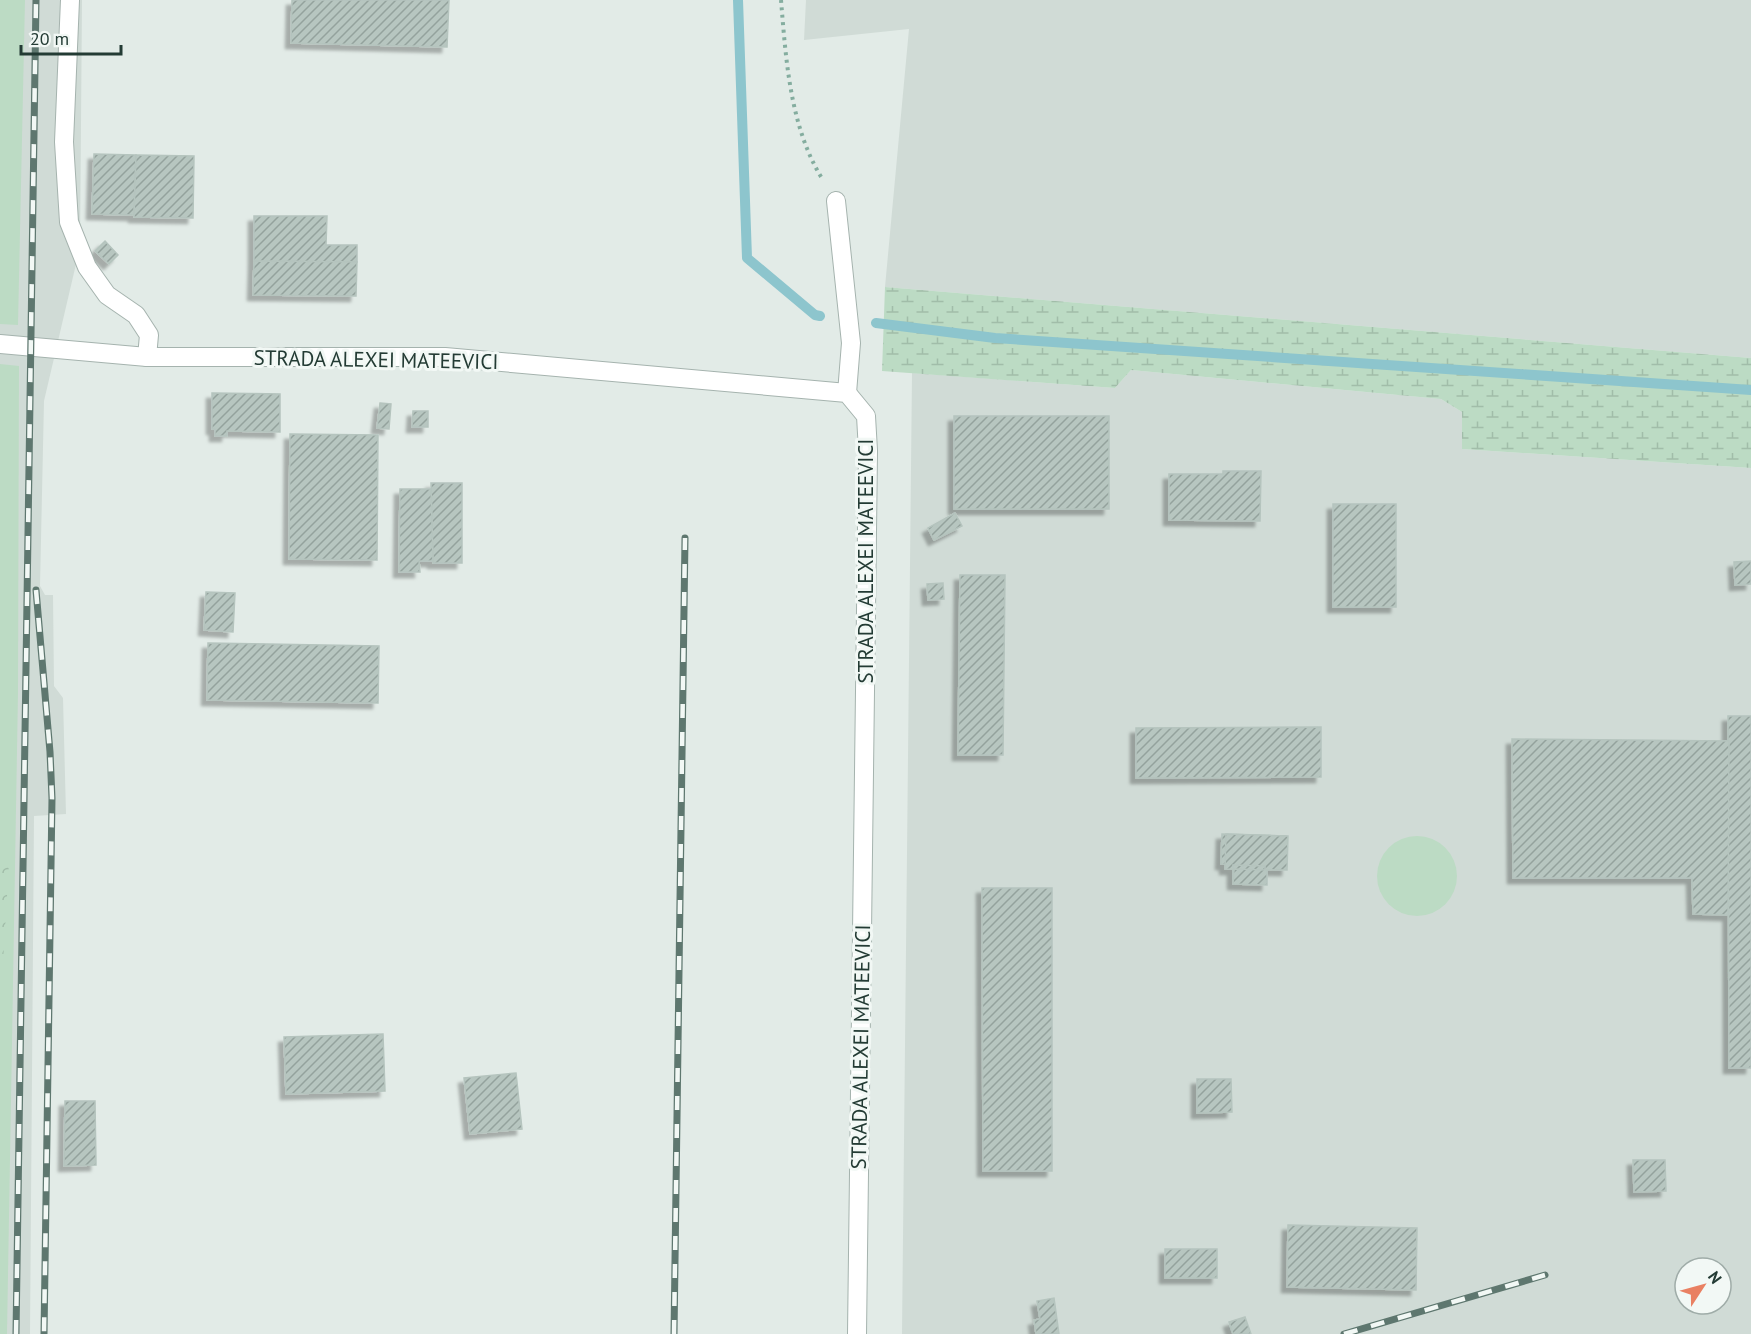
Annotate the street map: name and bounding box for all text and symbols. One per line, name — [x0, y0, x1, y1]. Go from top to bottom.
scale bar — [21, 18, 122, 56]
text: 20 m — [30, 27, 69, 50]
street label: STRADA ALEXEI MATEEVICI — [253, 344, 499, 375]
street label: STRADA ALEXEI MATEEVICI — [852, 439, 879, 683]
street label: STRADA ALEXEI MATEEVICI — [845, 924, 876, 1170]
north arrow — [1673, 1256, 1733, 1316]
text: N — [1704, 1267, 1726, 1287]

